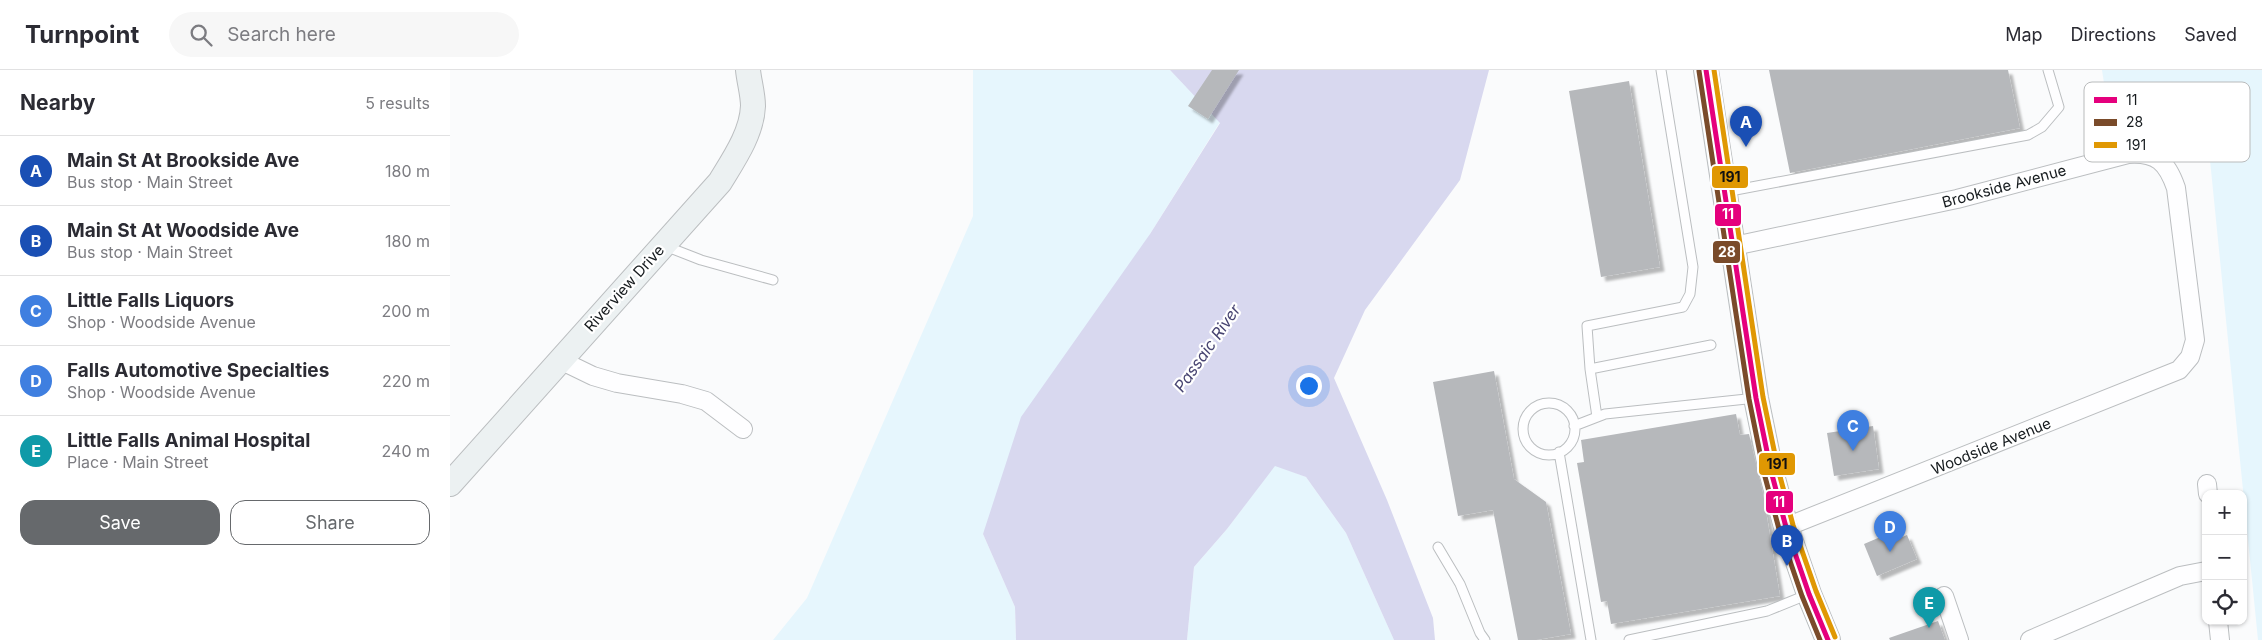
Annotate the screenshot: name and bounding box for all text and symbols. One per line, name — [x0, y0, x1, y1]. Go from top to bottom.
search box — [169, 12, 519, 57]
text: Turnpoint — [25, 20, 139, 49]
icon: search — [187, 21, 215, 49]
text: Search here — [227, 23, 336, 46]
text: Map — [2005, 24, 2043, 45]
text: Directions — [2071, 24, 2156, 45]
text: Saved — [2184, 24, 2237, 45]
legend — [2084, 82, 2250, 162]
text: Nearby — [20, 90, 95, 115]
text: 11 — [2126, 91, 2137, 108]
text: 5 results — [365, 93, 430, 113]
pin: A — [1730, 106, 1762, 147]
text: 28 — [2126, 113, 2143, 130]
text: 191 — [2126, 136, 2146, 153]
text: Main St At Brookside Ave — [67, 149, 299, 172]
street label: Brookside Avenue — [1940, 160, 2068, 212]
text: A — [30, 161, 42, 181]
text: 180 m — [385, 161, 430, 181]
line badge: 191 — [1711, 165, 1749, 189]
text: 191 — [1719, 168, 1741, 185]
text: Bus stop · Main Street — [67, 172, 233, 192]
line badge: 11 — [1714, 203, 1742, 227]
text: 11 — [1722, 205, 1734, 222]
text: Main St At Woodside Ave — [67, 219, 299, 242]
text: B — [31, 231, 41, 251]
text: 180 m — [385, 231, 430, 251]
line badge: 28 — [1712, 240, 1741, 264]
street label: Riverview Drive — [580, 241, 668, 335]
text: Bus stop · Main Street — [67, 242, 233, 262]
text: 28 — [1718, 243, 1736, 260]
text: Little Falls Liquors — [67, 289, 234, 312]
water label: Passaic River — [1169, 300, 1245, 396]
text: C — [30, 301, 42, 321]
text: 200 m — [382, 301, 430, 321]
text: Shop · Woodside Avenue — [67, 312, 256, 332]
text: Falls Automotive Specialties — [67, 359, 329, 382]
text: D — [30, 371, 42, 391]
text: 220 m — [382, 371, 430, 391]
your location — [1296, 373, 1322, 399]
text: Shop · Woodside Avenue — [67, 382, 256, 402]
pin: C — [1837, 410, 1869, 451]
street label: Woodside Avenue — [1928, 413, 2054, 479]
text: Little Falls Animal Hospital — [67, 429, 310, 452]
text: E — [31, 441, 41, 461]
text: 240 m — [382, 441, 430, 461]
text: Place · Main Street — [67, 452, 209, 472]
line badge: 191 — [1758, 452, 1796, 476]
text: 191 — [1766, 455, 1788, 472]
line badge: 11 — [1765, 490, 1794, 514]
map controls — [2202, 490, 2247, 625]
button: + — [2202, 490, 2247, 535]
text: 11 — [1773, 493, 1785, 510]
button: Save — [20, 500, 220, 545]
button: Share — [230, 500, 430, 545]
pin: D — [1874, 511, 1906, 552]
pin: B — [1771, 525, 1803, 566]
button: − — [2202, 535, 2247, 580]
button: locate — [2202, 580, 2247, 625]
pin: E — [1913, 587, 1945, 628]

